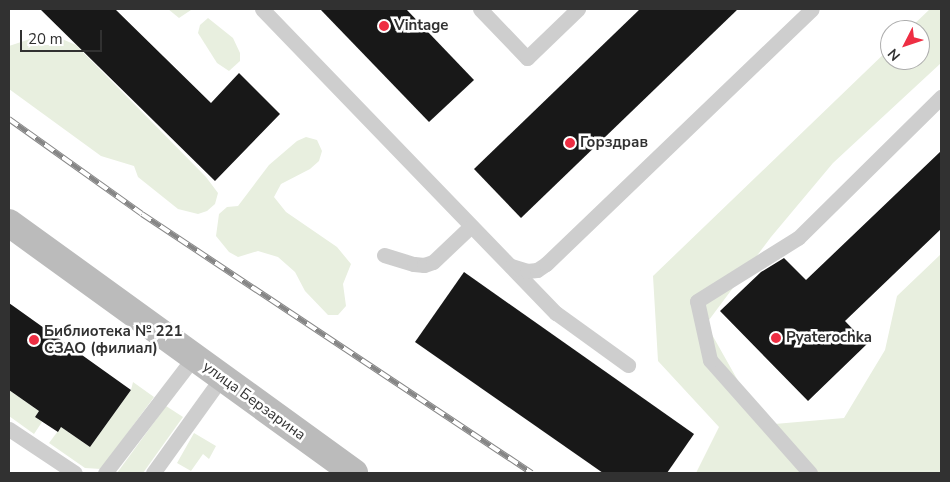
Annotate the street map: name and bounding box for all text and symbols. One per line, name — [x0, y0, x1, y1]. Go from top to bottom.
place label: Vintage — [394, 17, 448, 35]
scale bar — [22, 20, 105, 52]
marker: Vintage — [378, 20, 390, 32]
north arrow — [880, 20, 930, 70]
text: 20 m — [28, 29, 63, 49]
text: N — [883, 44, 905, 65]
place label: Горздрав — [580, 134, 648, 152]
marker: Горздрав — [564, 137, 576, 149]
place label: Библиотека № 221 СЗАО (филиал) — [44, 322, 183, 357]
place label: Pyaterochka — [786, 329, 872, 347]
marker: Pyaterochka — [770, 332, 782, 344]
marker: Библиотека № 221 СЗАО (филиал) — [28, 334, 40, 346]
street label: улица Берзарина — [199, 358, 309, 444]

